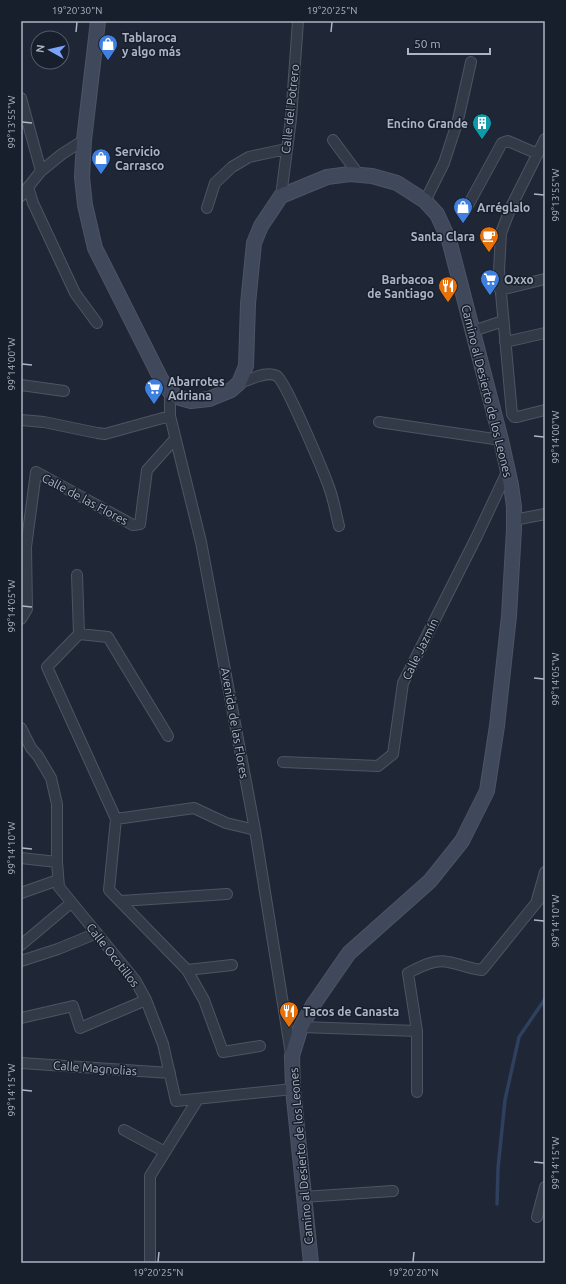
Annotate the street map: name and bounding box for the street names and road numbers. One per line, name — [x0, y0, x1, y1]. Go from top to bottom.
street label: Calle del Potrero — [279, 63, 301, 155]
street label: Camino al Desierto de los Leones — [459, 303, 515, 479]
street label: Calle de las Flores — [40, 471, 130, 527]
street label: Calle Jazmín — [399, 616, 441, 682]
street label: Avenida de las Flores — [219, 667, 251, 779]
street label: Calle Ocotillos — [84, 921, 142, 989]
street label: Calle Magnolias — [53, 1059, 137, 1077]
street label: Camino al Desierto de los Leones — [287, 1067, 315, 1245]

